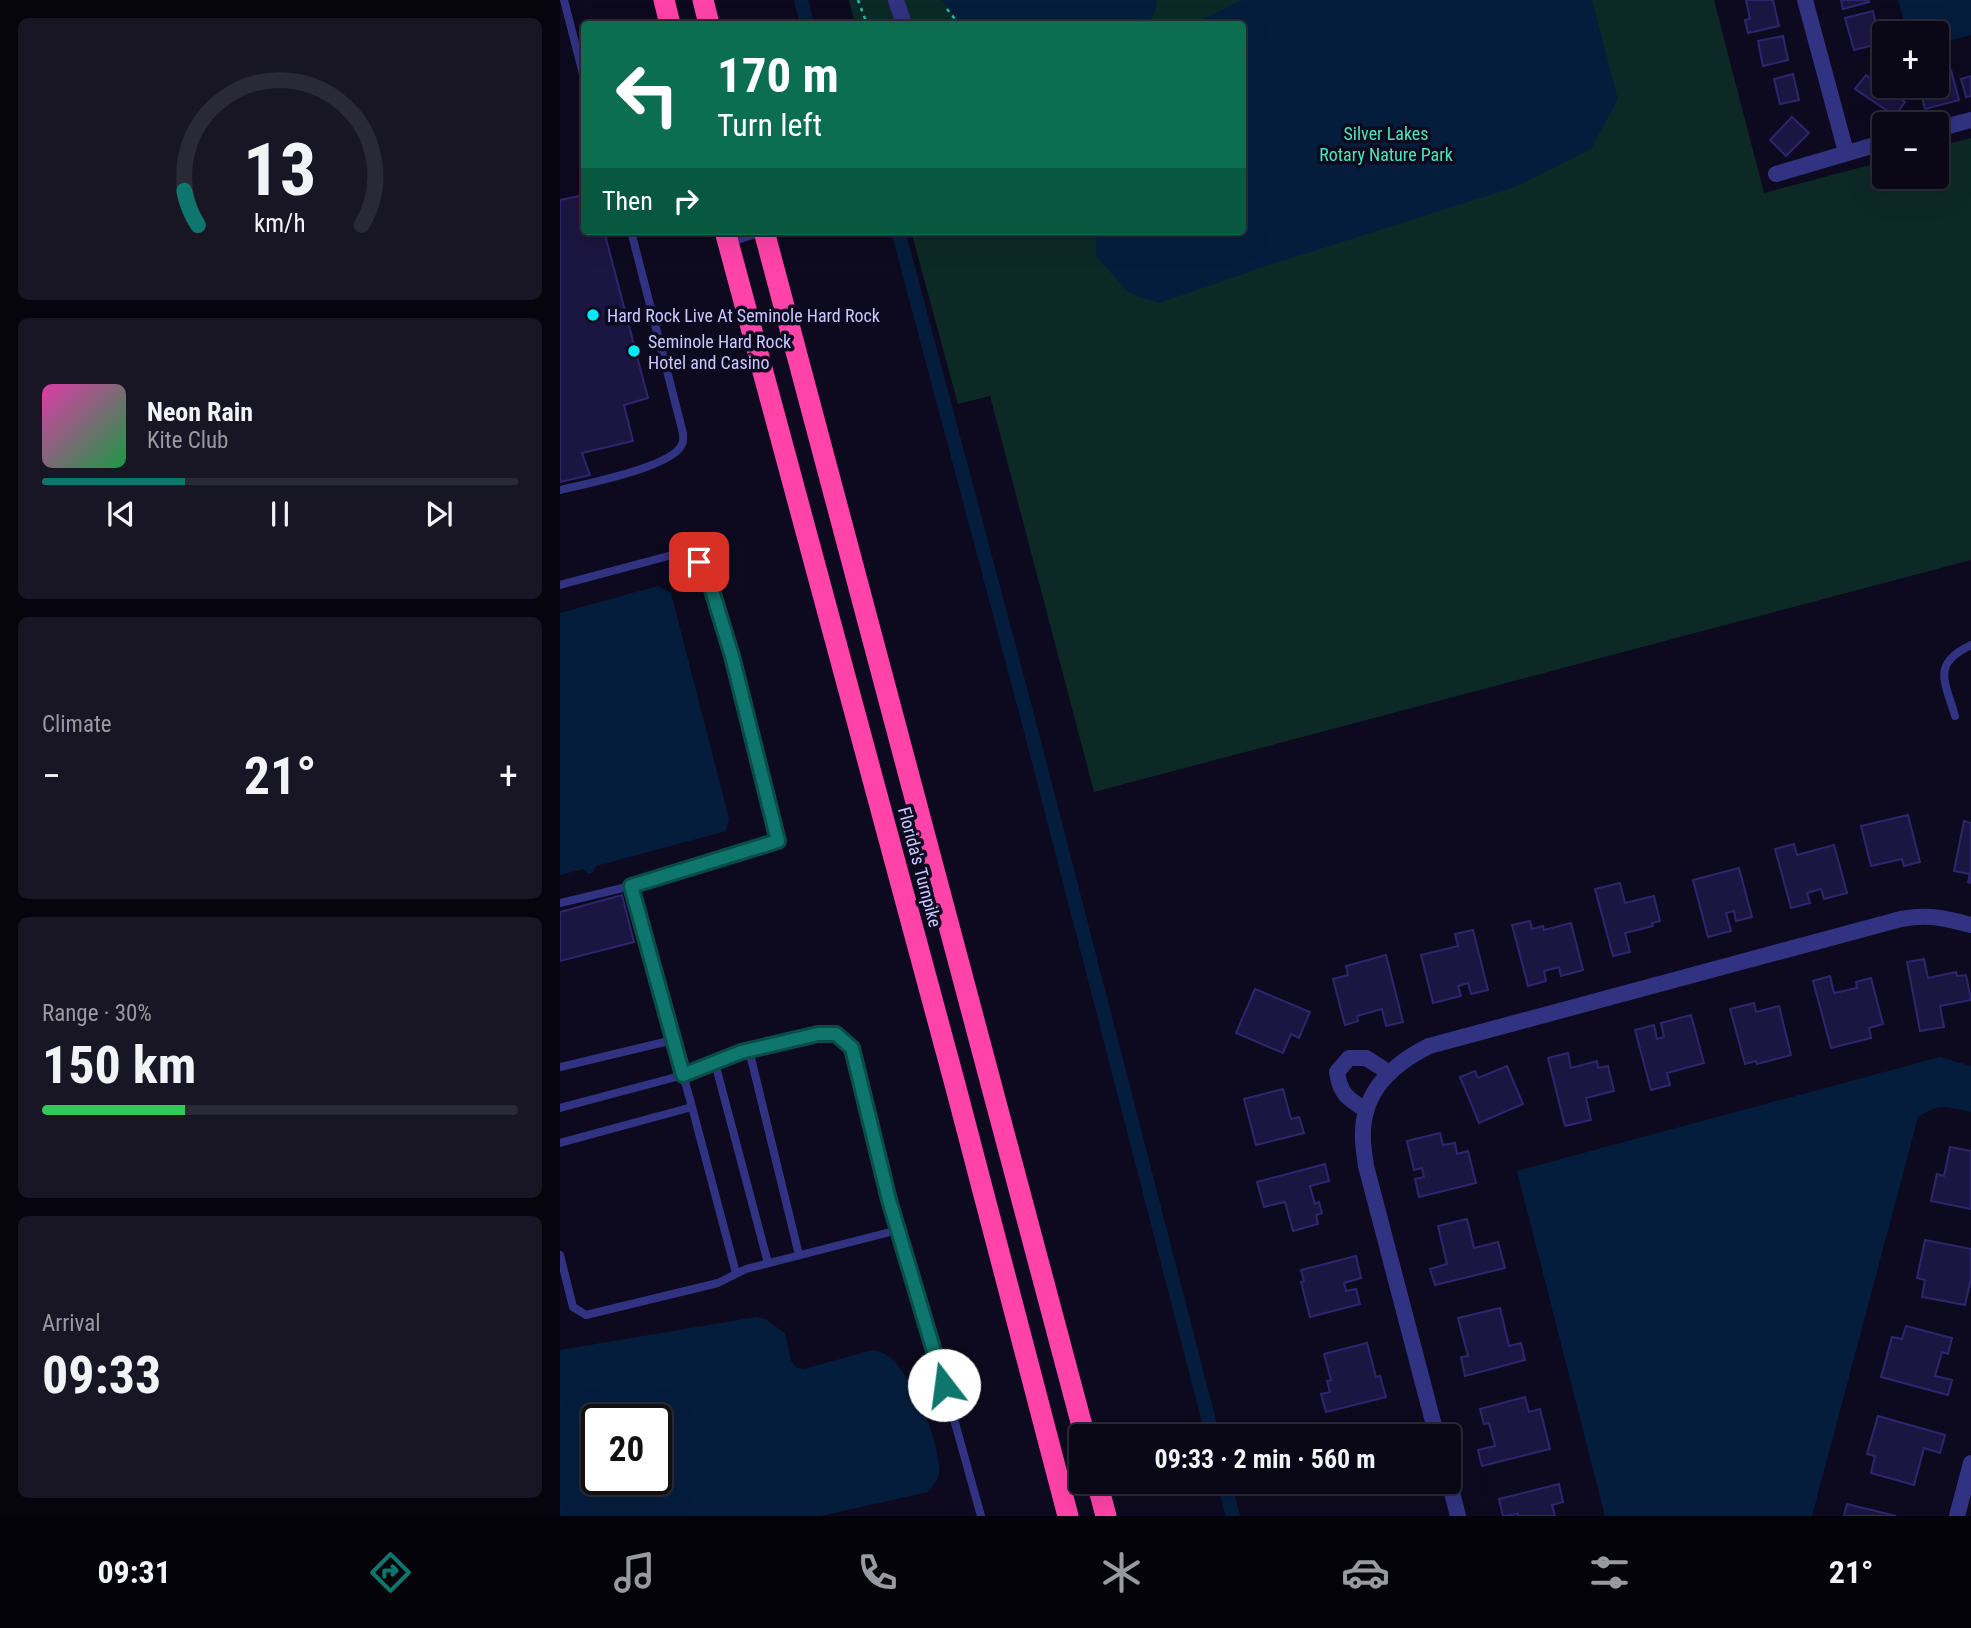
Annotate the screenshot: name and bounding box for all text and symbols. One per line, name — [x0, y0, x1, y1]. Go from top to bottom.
map controls — [1872, 21, 1949, 189]
button: + — [1872, 21, 1949, 98]
text: 170 m — [717, 47, 839, 104]
icon: left — [602, 49, 693, 140]
text: Turn left — [717, 106, 822, 144]
button: − — [1872, 112, 1949, 189]
park label: Silver Lakes Rotary Nature Park — [1319, 123, 1453, 165]
text: 13 — [243, 127, 317, 213]
icon: right — [667, 182, 705, 220]
text: Then — [602, 186, 653, 216]
text: km/h — [254, 209, 306, 238]
place label: Hard Rock Live At Seminole Hard Rock — [607, 305, 880, 326]
marker: Hard Rock Live At Seminole Hard Rock — [585, 307, 601, 323]
place label: Seminole Hard Rock Hotel and Casino — [648, 331, 791, 373]
marker: Seminole Hard Rock Hotel and Casino — [626, 343, 642, 359]
text: Neon Rain — [147, 397, 253, 427]
text: Kite Club — [147, 427, 228, 454]
icon: previous — [102, 495, 140, 533]
icon: pause — [261, 495, 299, 533]
icon: next — [420, 495, 458, 533]
pin — [669, 532, 729, 592]
icon: arrive — [680, 543, 718, 581]
text: Climate — [42, 711, 112, 738]
text: 21° — [244, 746, 316, 807]
text: − — [42, 754, 61, 798]
text: + — [499, 754, 518, 798]
street label: Florida's Turnpike — [894, 805, 946, 929]
text: Range · 30% — [42, 1000, 152, 1027]
text: 150 km — [42, 1035, 196, 1096]
text: Arrival — [42, 1310, 101, 1337]
text: 09:33 — [42, 1345, 161, 1406]
position arrow — [907, 1348, 981, 1422]
speed limit sign: 20 — [581, 1404, 672, 1495]
text: 09:33 · 2 min · 560 m — [1155, 1444, 1375, 1474]
icon: directions — [366, 1548, 415, 1597]
icon: music — [610, 1548, 659, 1597]
icon: phone — [853, 1548, 902, 1597]
icon: climate — [1097, 1548, 1146, 1597]
icon: car — [1341, 1548, 1390, 1597]
icon: filters — [1585, 1548, 1634, 1597]
text: 09:31 — [97, 1553, 171, 1591]
text: 21° — [1829, 1553, 1874, 1591]

